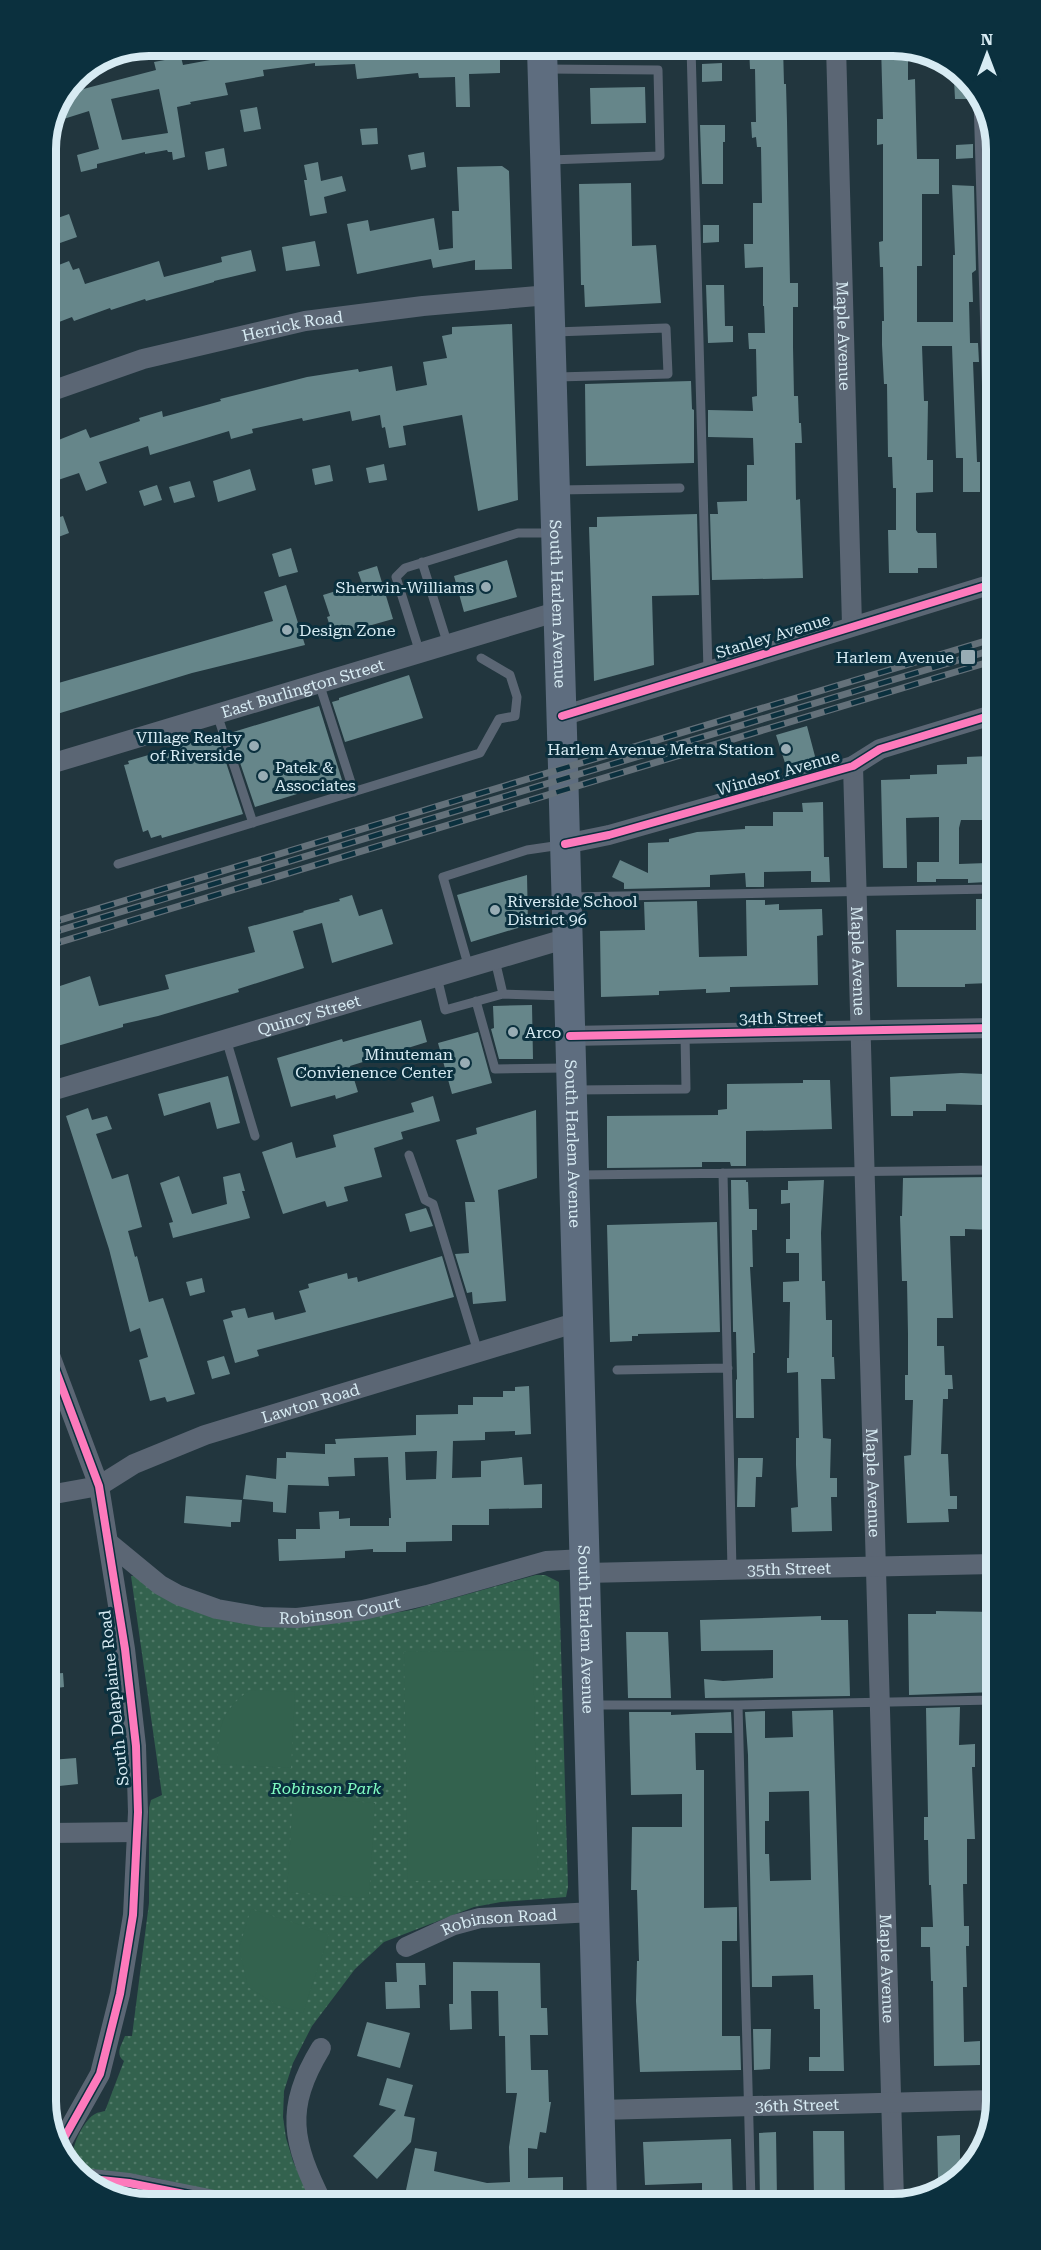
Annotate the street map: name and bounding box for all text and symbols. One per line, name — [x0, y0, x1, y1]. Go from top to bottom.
north arrow — [957, 24, 1017, 84]
text: N — [981, 30, 993, 49]
street label: Maple Avenue — [833, 281, 855, 391]
street label: Herrick Road — [240, 307, 344, 345]
street label: South Harlem Avenue — [546, 519, 570, 689]
place label: Sherwin-Williams — [336, 578, 474, 597]
marker: Sherwin-Williams — [479, 580, 493, 594]
street label: Stanley Avenue — [713, 609, 833, 662]
place label: Design Zone — [299, 621, 396, 640]
marker: Design Zone — [280, 623, 294, 637]
place label: Harlem Avenue — [836, 648, 954, 667]
marker: Harlem Avenue — [959, 648, 977, 666]
street label: East Burlington Street — [219, 655, 387, 722]
place label: VIllage Realty of Riverside — [136, 728, 243, 765]
marker: VIllage Realty of Riverside — [247, 739, 261, 753]
place label: Harlem Avenue Metra Station — [547, 740, 774, 759]
marker: Harlem Avenue Metra Station — [779, 742, 793, 756]
street label: Windsor Avenue — [714, 746, 842, 800]
place label: Patek & Associates — [275, 758, 356, 795]
marker: Patek & Associates — [256, 769, 270, 783]
place label: Riverside School District 96 — [507, 892, 637, 929]
marker: Riverside School District 96 — [488, 903, 502, 917]
street label: Maple Avenue — [848, 906, 870, 1016]
street label: Quincy Street — [255, 991, 363, 1039]
street label: 34th Street — [739, 1008, 823, 1028]
place label: Arco — [525, 1023, 562, 1042]
marker: Arco — [506, 1025, 520, 1039]
place label: Minuteman Convienence Center — [295, 1045, 453, 1082]
marker: Minuteman Convienence Center — [458, 1056, 472, 1070]
street label: South Harlem Avenue — [561, 1059, 585, 1228]
street label: Lawton Road — [259, 1379, 362, 1427]
street label: Maple Avenue — [862, 1428, 885, 1538]
street label: South Harlem Avenue — [575, 1545, 598, 1714]
street label: 35th Street — [747, 1558, 831, 1579]
street label: Robinson Court — [279, 1592, 402, 1628]
street label: South Delaplaine Road — [95, 1609, 133, 1787]
park label: Robinson Park — [270, 1779, 381, 1798]
street label: Robinson Road — [438, 1904, 557, 1939]
street label: Maple Avenue — [876, 1914, 898, 2024]
street label: 36th Street — [755, 2094, 839, 2116]

